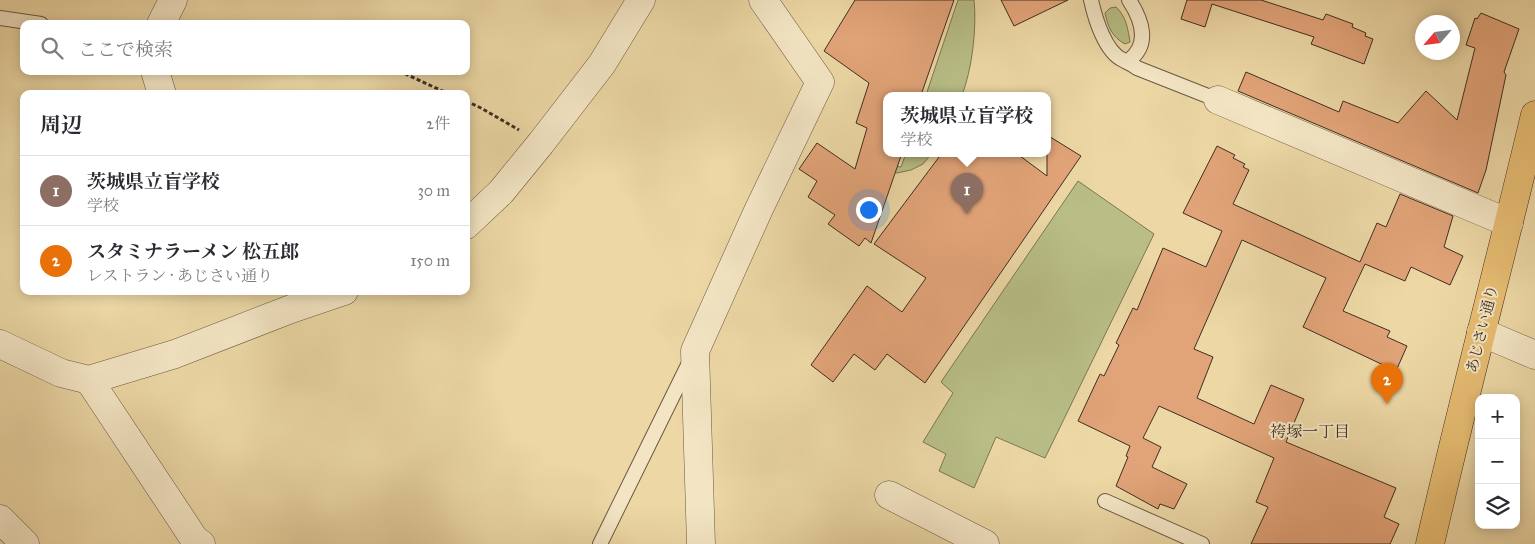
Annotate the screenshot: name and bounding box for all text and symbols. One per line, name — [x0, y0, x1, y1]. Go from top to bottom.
north arrow — [1415, 15, 1460, 60]
search box — [20, 20, 470, 75]
icon: search — [38, 34, 66, 62]
text: ここで検索 — [78, 38, 173, 61]
popup — [883, 92, 1051, 157]
text: 茨城県立盲学校 — [900, 104, 1034, 127]
text: 周辺 — [40, 112, 82, 138]
text: 2件 — [426, 114, 450, 133]
text: 学校 — [900, 130, 933, 149]
text: 茨城県立盲学校 — [87, 170, 220, 193]
pin: 1 — [951, 173, 983, 214]
text: 1 — [53, 181, 59, 200]
text: 30 m — [417, 181, 450, 200]
text: 学校 — [87, 196, 119, 215]
your location — [856, 197, 882, 223]
text: スタミナラーメン 松五郎 — [87, 240, 299, 263]
text: 2 — [52, 251, 60, 270]
text: 150 m — [410, 251, 450, 270]
text: レストラン · あじさい通り — [87, 266, 273, 285]
street label: あじさい通り — [1462, 283, 1502, 375]
pin: 2 — [1371, 363, 1403, 404]
map controls — [1475, 394, 1520, 529]
button: + — [1475, 394, 1520, 439]
district label: 袴塚一丁目 — [1270, 422, 1350, 441]
button: − — [1475, 439, 1520, 484]
button: layers — [1475, 484, 1520, 529]

